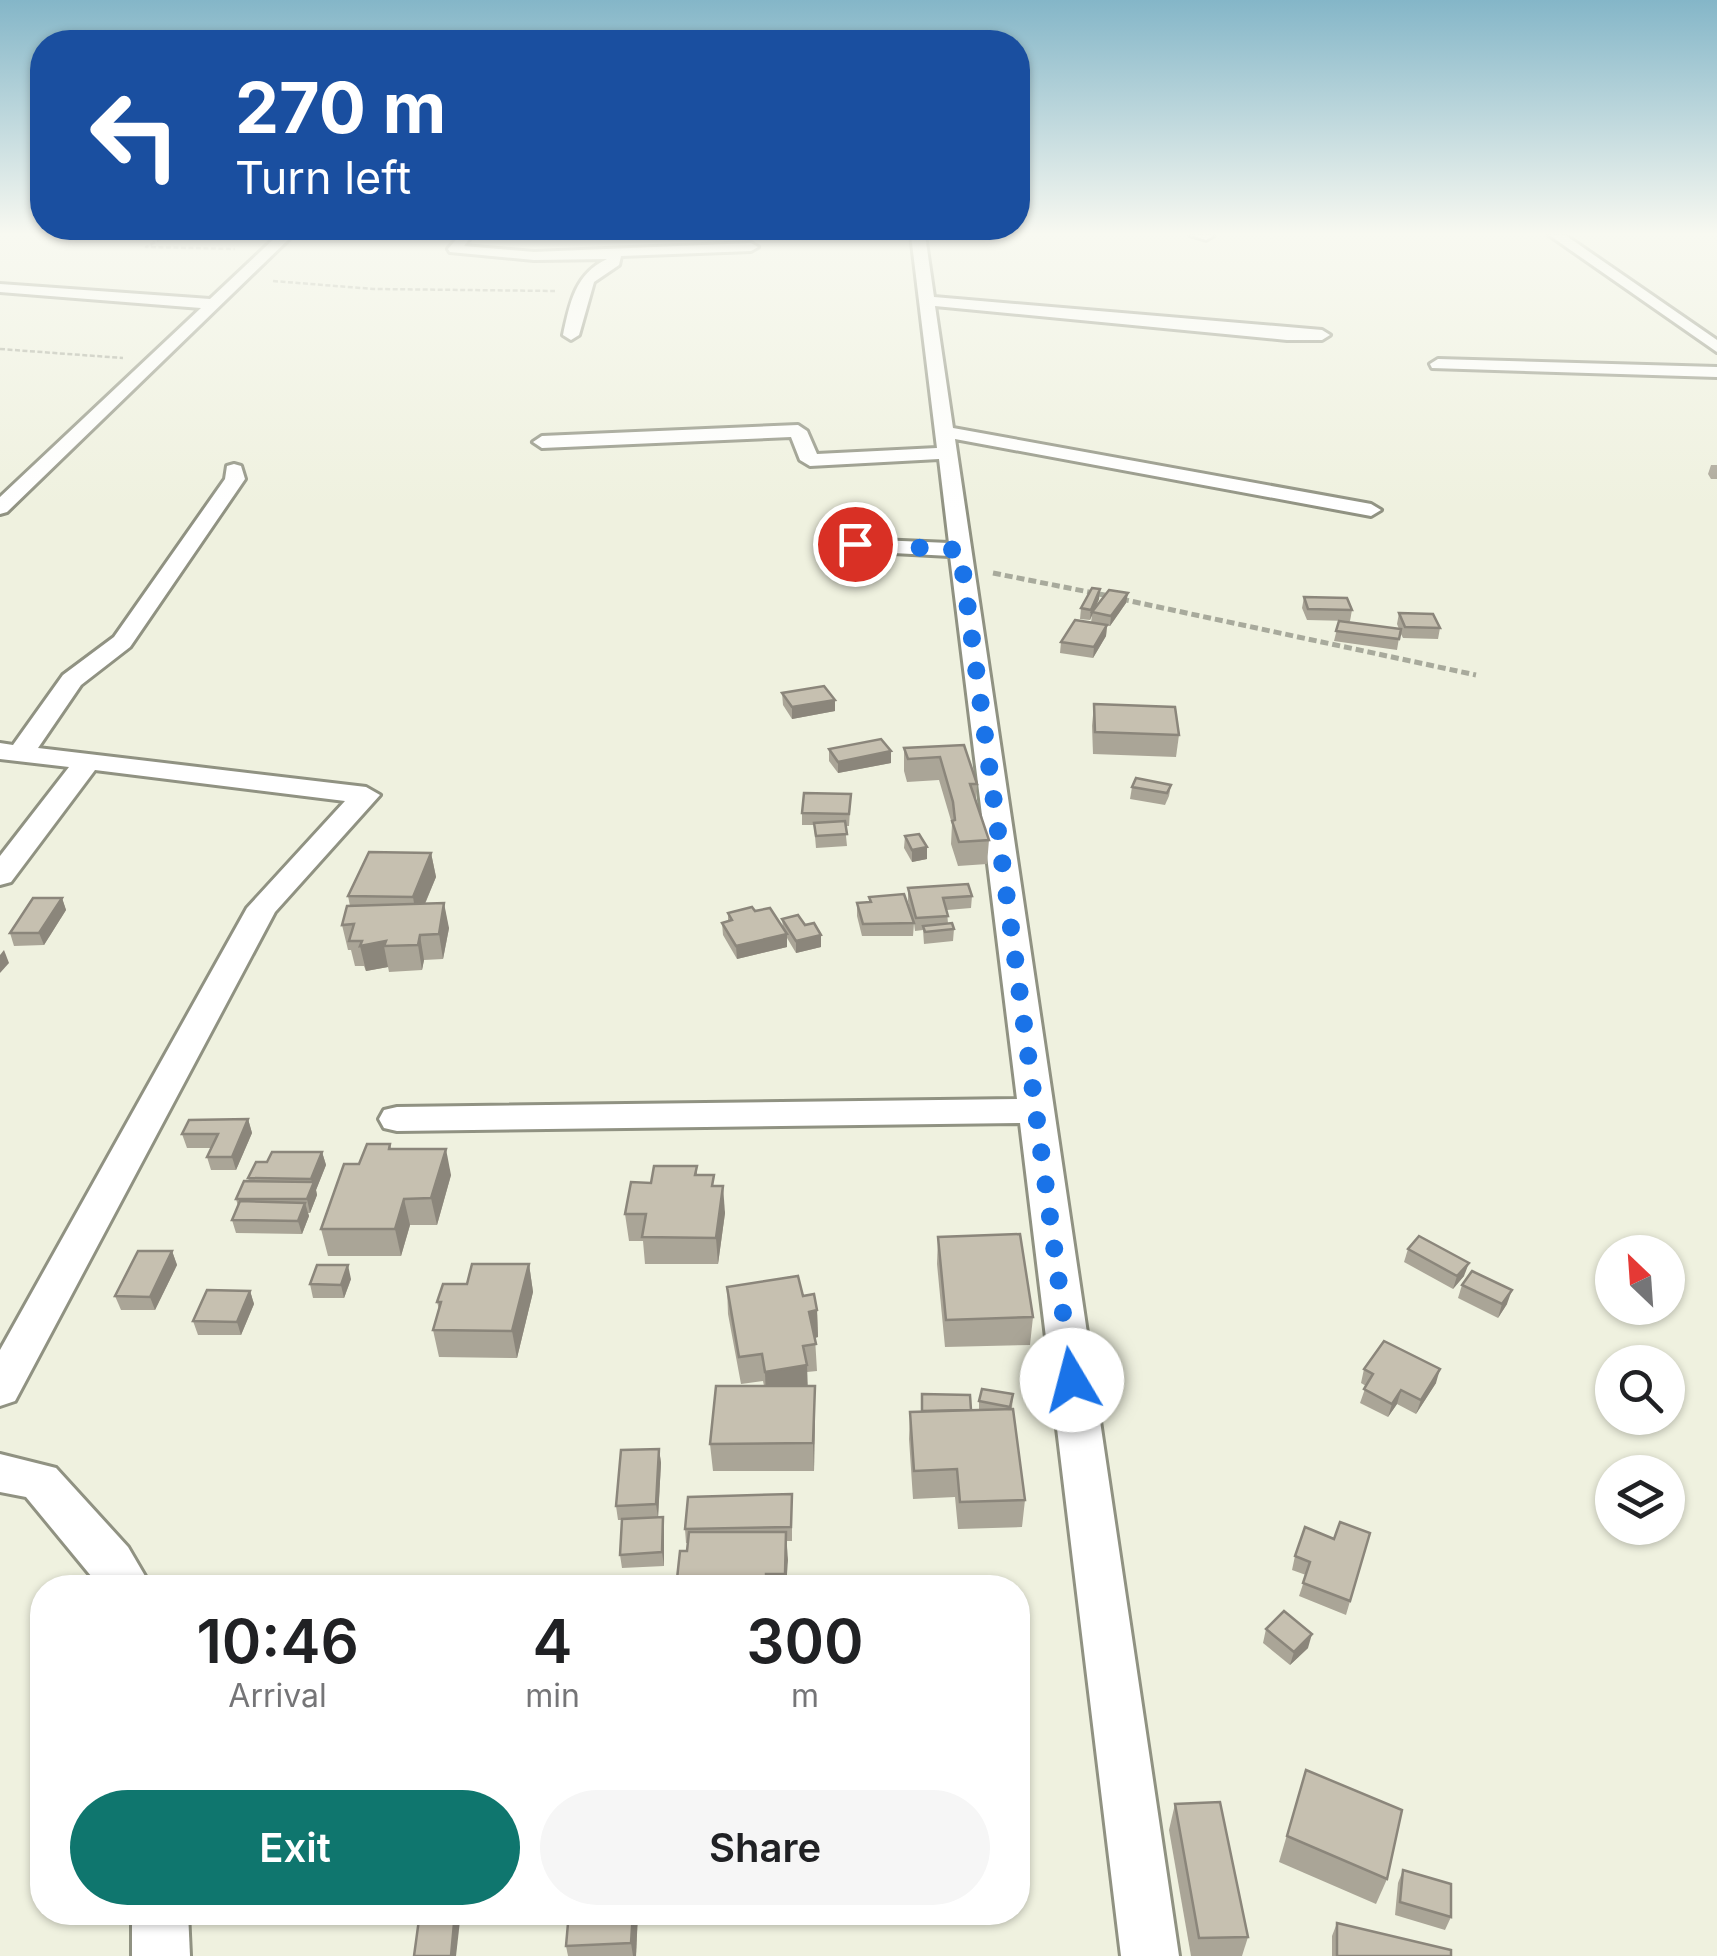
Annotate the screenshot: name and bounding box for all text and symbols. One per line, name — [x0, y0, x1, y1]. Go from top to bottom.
text: 270 m — [235, 65, 446, 150]
icon: left — [70, 70, 200, 200]
text: Turn left — [235, 150, 411, 205]
pin — [813, 502, 898, 587]
icon: arrive — [828, 517, 883, 572]
north arrow — [1595, 1235, 1685, 1325]
map controls — [1595, 1235, 1685, 1545]
position arrow — [1020, 1328, 1124, 1432]
button: search — [1595, 1345, 1685, 1435]
button: layers — [1595, 1455, 1685, 1545]
text: 10:46 — [196, 1605, 359, 1677]
text: 4 — [533, 1605, 573, 1677]
text: 300 — [746, 1605, 864, 1677]
text: Arrival — [228, 1676, 327, 1715]
text: min — [525, 1676, 580, 1715]
text: m — [791, 1676, 819, 1715]
button: Exit — [70, 1790, 520, 1905]
button: Share — [540, 1790, 990, 1905]

